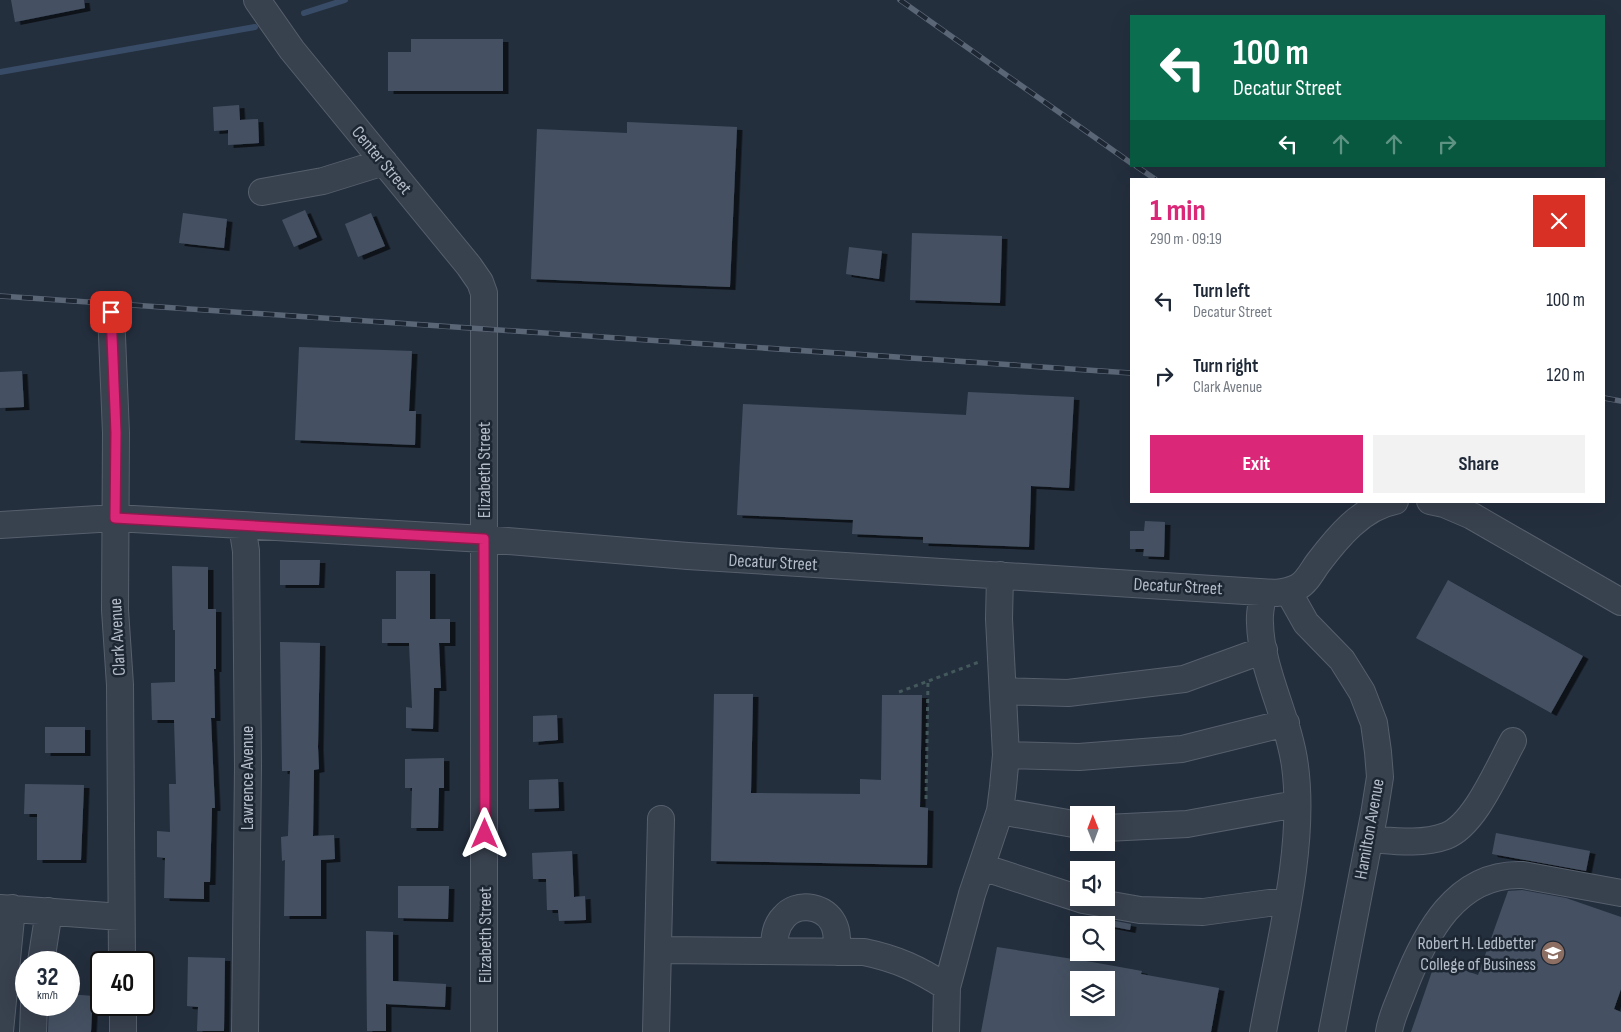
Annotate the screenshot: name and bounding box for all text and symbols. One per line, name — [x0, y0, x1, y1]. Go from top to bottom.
text: 100 m — [1233, 32, 1309, 75]
icon: left — [1150, 35, 1215, 100]
text: Decatur Street — [1233, 75, 1342, 102]
street label: Center Street — [347, 122, 416, 199]
icon: left — [1274, 130, 1302, 158]
icon: ahead — [1327, 130, 1355, 158]
icon: ahead — [1380, 130, 1408, 158]
icon: right — [1433, 130, 1461, 158]
text: 1 min — [1150, 193, 1206, 229]
button: close — [1533, 195, 1585, 247]
text: 290 m · 09:19 — [1150, 230, 1222, 249]
text: Turn left — [1193, 280, 1250, 303]
icon: left — [1150, 287, 1178, 315]
text: 100 m — [1546, 289, 1585, 312]
pin — [90, 291, 132, 333]
icon: arrive — [97, 298, 125, 326]
text: Decatur Street — [1193, 303, 1272, 322]
text: Turn right — [1193, 355, 1258, 378]
icon: right — [1150, 362, 1178, 390]
text: 120 m — [1547, 364, 1585, 387]
text: Clark Avenue — [1193, 378, 1262, 397]
street label: Elizabeth Street — [474, 421, 495, 518]
button: Exit — [1150, 435, 1363, 493]
button: Share — [1373, 435, 1585, 493]
street label: Decatur Street — [728, 550, 818, 575]
street label: Decatur Street — [1133, 574, 1223, 599]
street label: Clark Avenue — [105, 598, 130, 676]
street label: Lawrence Avenue — [237, 726, 258, 830]
street label: Hamilton Avenue — [1350, 777, 1389, 881]
north arrow — [1070, 806, 1115, 851]
map controls — [1070, 806, 1115, 1016]
position arrow — [458, 807, 510, 859]
button: sound — [1070, 861, 1115, 906]
street label: Elizabeth Street — [475, 886, 496, 983]
button: search — [1070, 916, 1115, 961]
place label: Robert H. Ledbetter College of Business — [1418, 933, 1536, 975]
school or university icon: Robert H. Ledbetter College of Business — [1540, 940, 1566, 966]
speed limit sign: 40 — [90, 951, 155, 1016]
text: 32 — [36, 962, 59, 993]
button: layers — [1070, 971, 1115, 1016]
text: km/h — [37, 988, 58, 1003]

